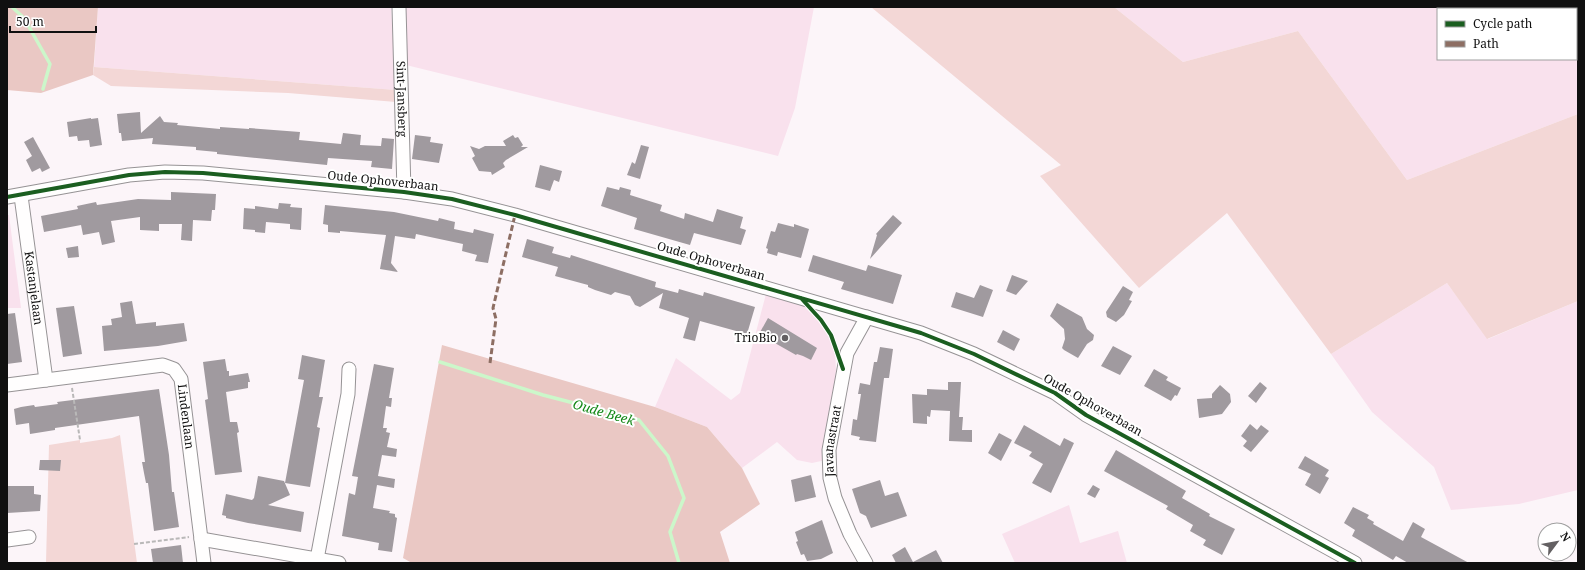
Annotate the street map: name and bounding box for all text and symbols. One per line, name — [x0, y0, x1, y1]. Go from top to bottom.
scale bar — [10, 8, 96, 34]
legend — [1437, 8, 1577, 60]
text: 50 m — [16, 13, 44, 30]
text: Cycle path — [1473, 15, 1533, 32]
text: Path — [1473, 35, 1499, 52]
street label: Sint-Jansberg — [392, 61, 412, 138]
street label: Oude Ophoverbaan — [327, 166, 440, 195]
street label: Oude Ophoverbaan — [655, 237, 768, 284]
street label: Kastanjelaan — [21, 250, 47, 326]
place label: TrioBio — [735, 329, 777, 346]
marker: TrioBio — [780, 333, 790, 343]
street label: Oude Ophoverbaan — [1041, 369, 1146, 440]
street label: Lindenlaan — [174, 383, 199, 450]
water label: Oude Beek — [571, 395, 638, 430]
street label: Javanastraat — [820, 404, 845, 478]
north arrow — [1537, 522, 1577, 562]
text: N — [1557, 529, 1575, 544]

